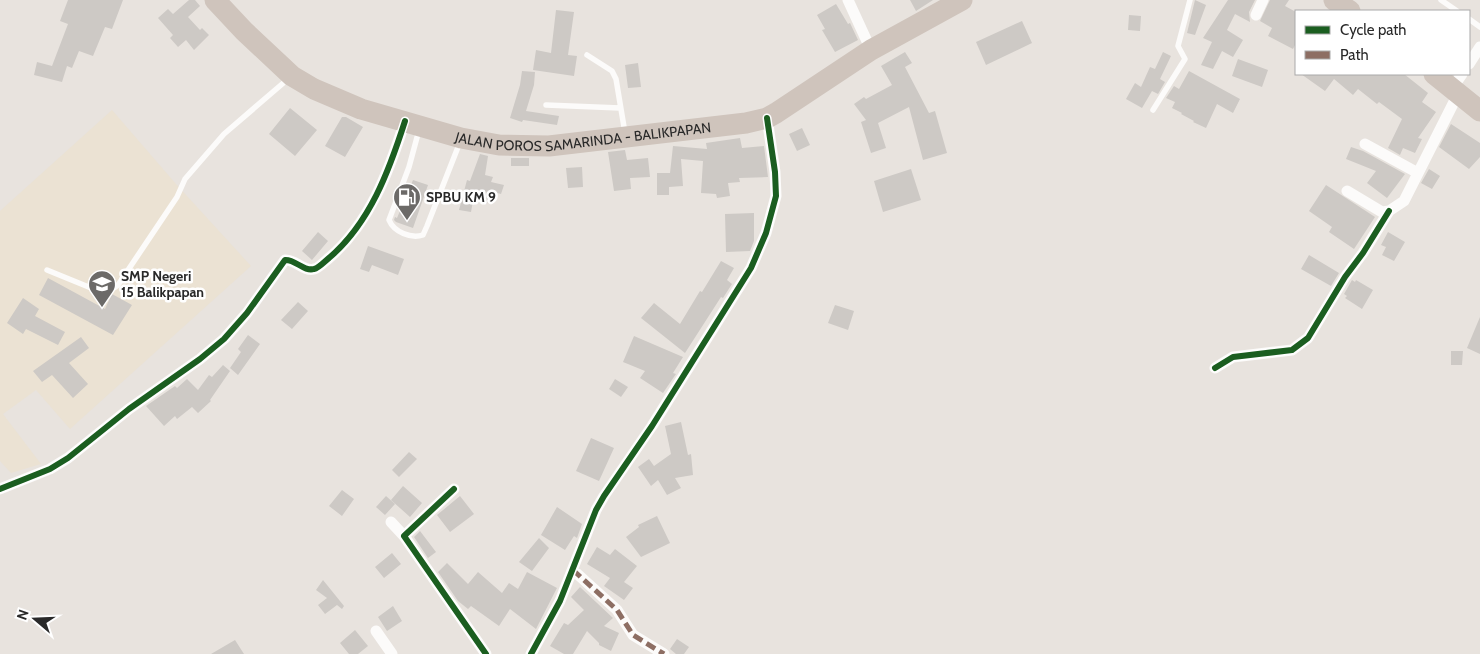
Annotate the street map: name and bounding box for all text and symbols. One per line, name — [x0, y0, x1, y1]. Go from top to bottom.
legend — [1295, 10, 1470, 75]
text: Cycle path — [1340, 21, 1406, 39]
text: Path — [1340, 46, 1369, 64]
street label: JALAN POROS SAMARINDA - BALIKPAPAN — [452, 118, 712, 155]
fuel station icon: SPBU KM 9 — [392, 182, 422, 221]
place label: SPBU KM 9 — [426, 188, 496, 206]
place label: SMP Negeri 15 Balikpapan — [121, 267, 204, 301]
school or university icon: SMP Negeri 15 Balikpapan — [87, 269, 117, 308]
north arrow — [10, 594, 60, 644]
text: N — [13, 607, 33, 622]

